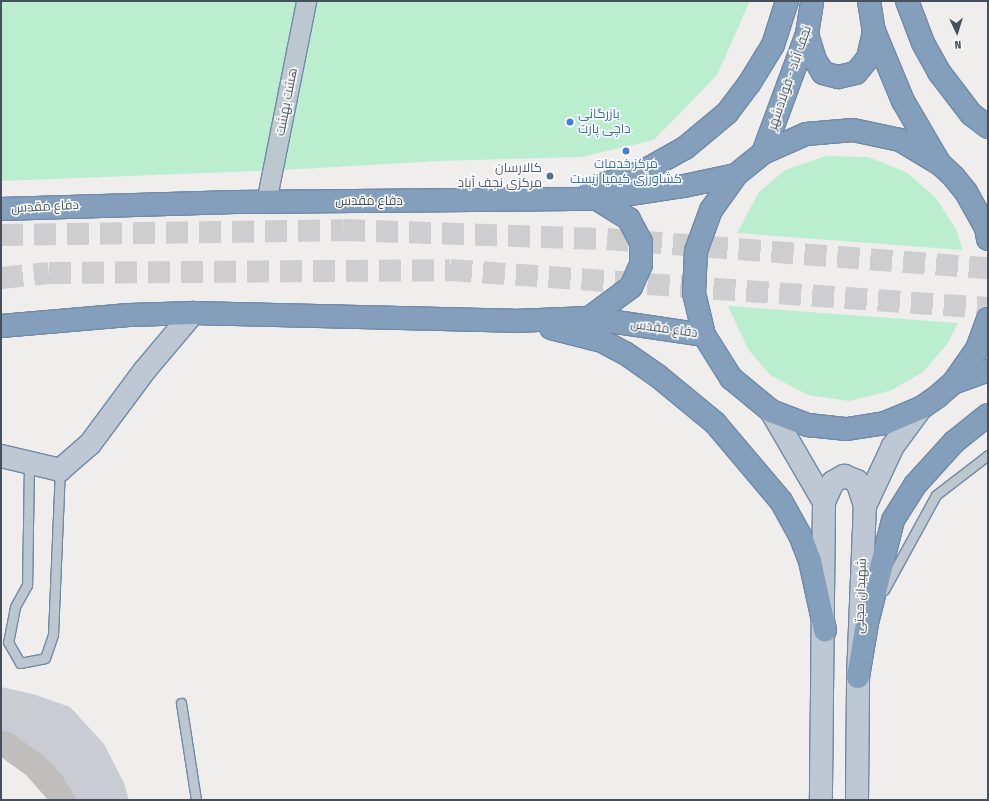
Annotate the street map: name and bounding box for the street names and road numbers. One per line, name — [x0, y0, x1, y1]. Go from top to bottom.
street label: نجف آباد - فولادشهر — [765, 24, 815, 132]
street label: هشت بهشت — [273, 67, 301, 137]
street label: دفاع مقدس — [335, 193, 403, 209]
street label: دفاع مقدس — [11, 197, 79, 217]
street label: دفاع مقدس — [629, 317, 699, 341]
street label: شهیدان حجتی — [852, 558, 870, 634]

